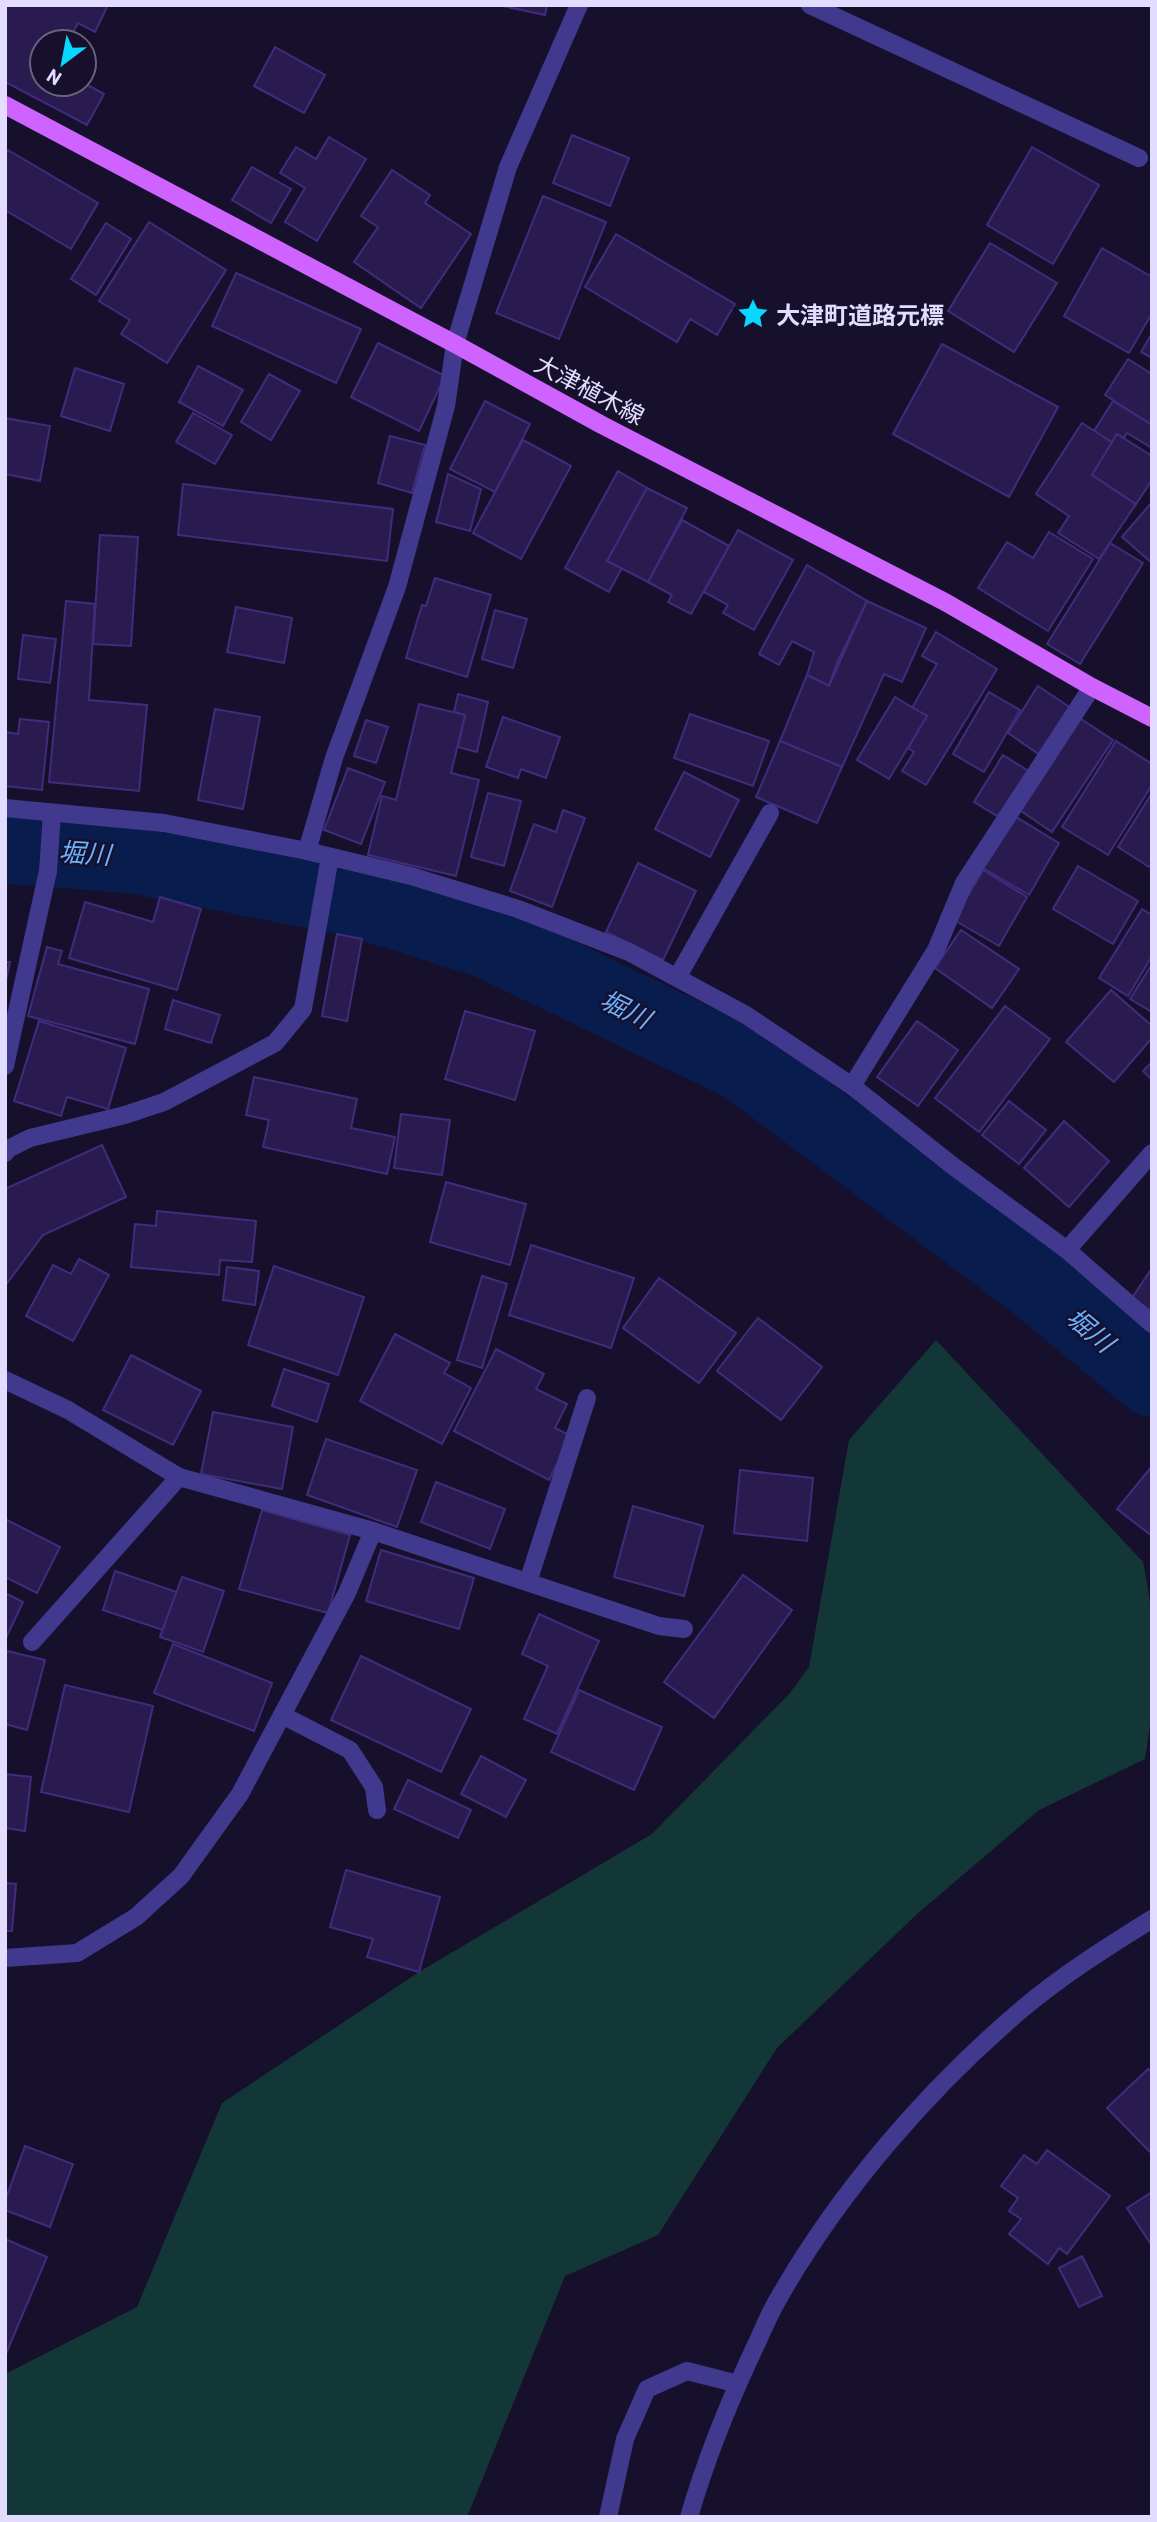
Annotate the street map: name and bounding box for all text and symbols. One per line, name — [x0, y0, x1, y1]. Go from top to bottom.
north arrow — [28, 28, 98, 98]
text: N — [42, 65, 65, 91]
place icon: 大津町道路元標 — [736, 297, 770, 331]
place label: 大津町道路元標 — [776, 300, 944, 329]
street label: 大津植木線 — [530, 348, 650, 430]
water label: 堀川 — [58, 835, 115, 869]
water label: 堀川 — [596, 983, 659, 1035]
water label: 堀川 — [1061, 1300, 1123, 1360]

